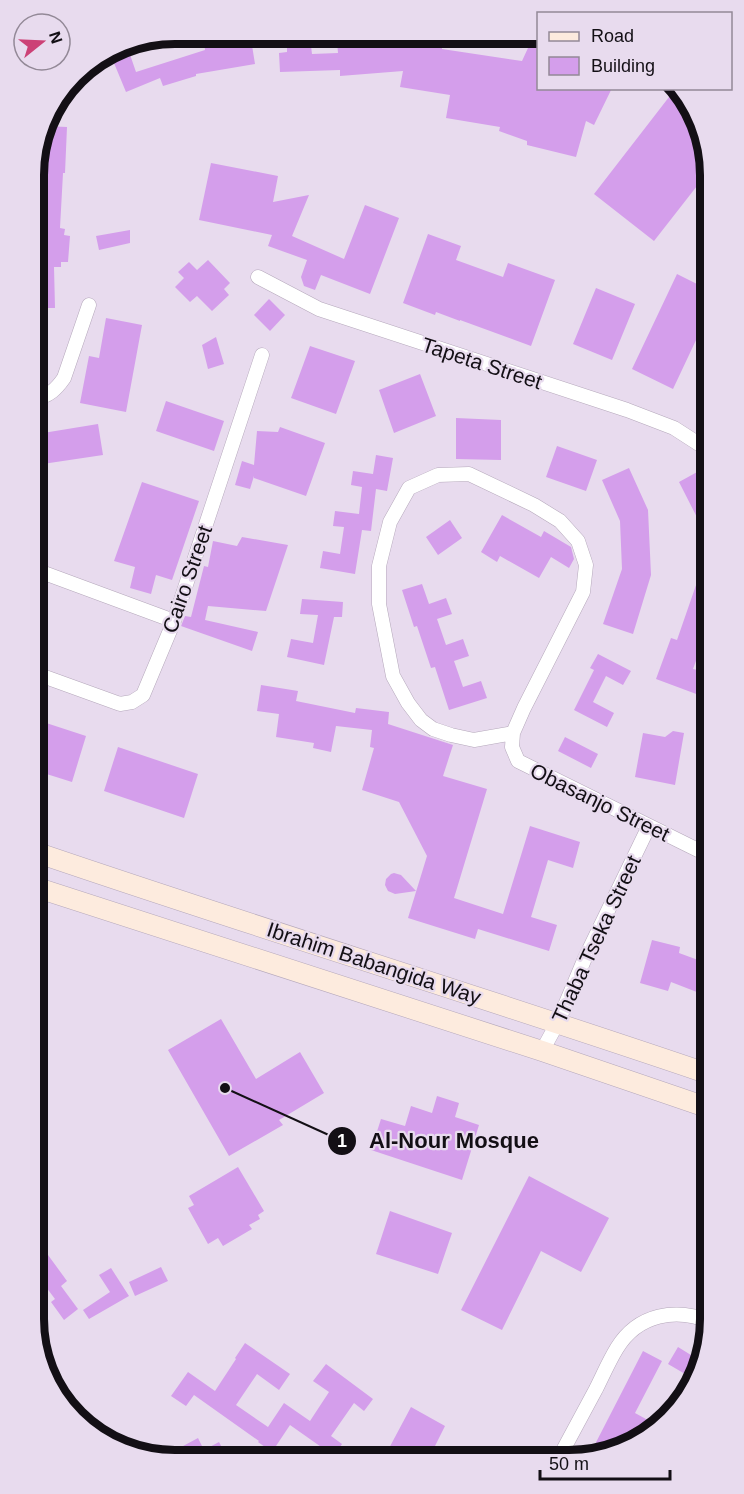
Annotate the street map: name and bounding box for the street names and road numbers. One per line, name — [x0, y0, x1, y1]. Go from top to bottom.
street label: Tapeta Street — [419, 333, 545, 393]
street label: Cairo Street — [158, 522, 216, 636]
street label: Obasanjo Street — [527, 758, 673, 846]
street label: Thaba Tseka Street — [547, 852, 645, 1026]
street label: Ibrahim Babangida Way — [264, 918, 484, 1009]

